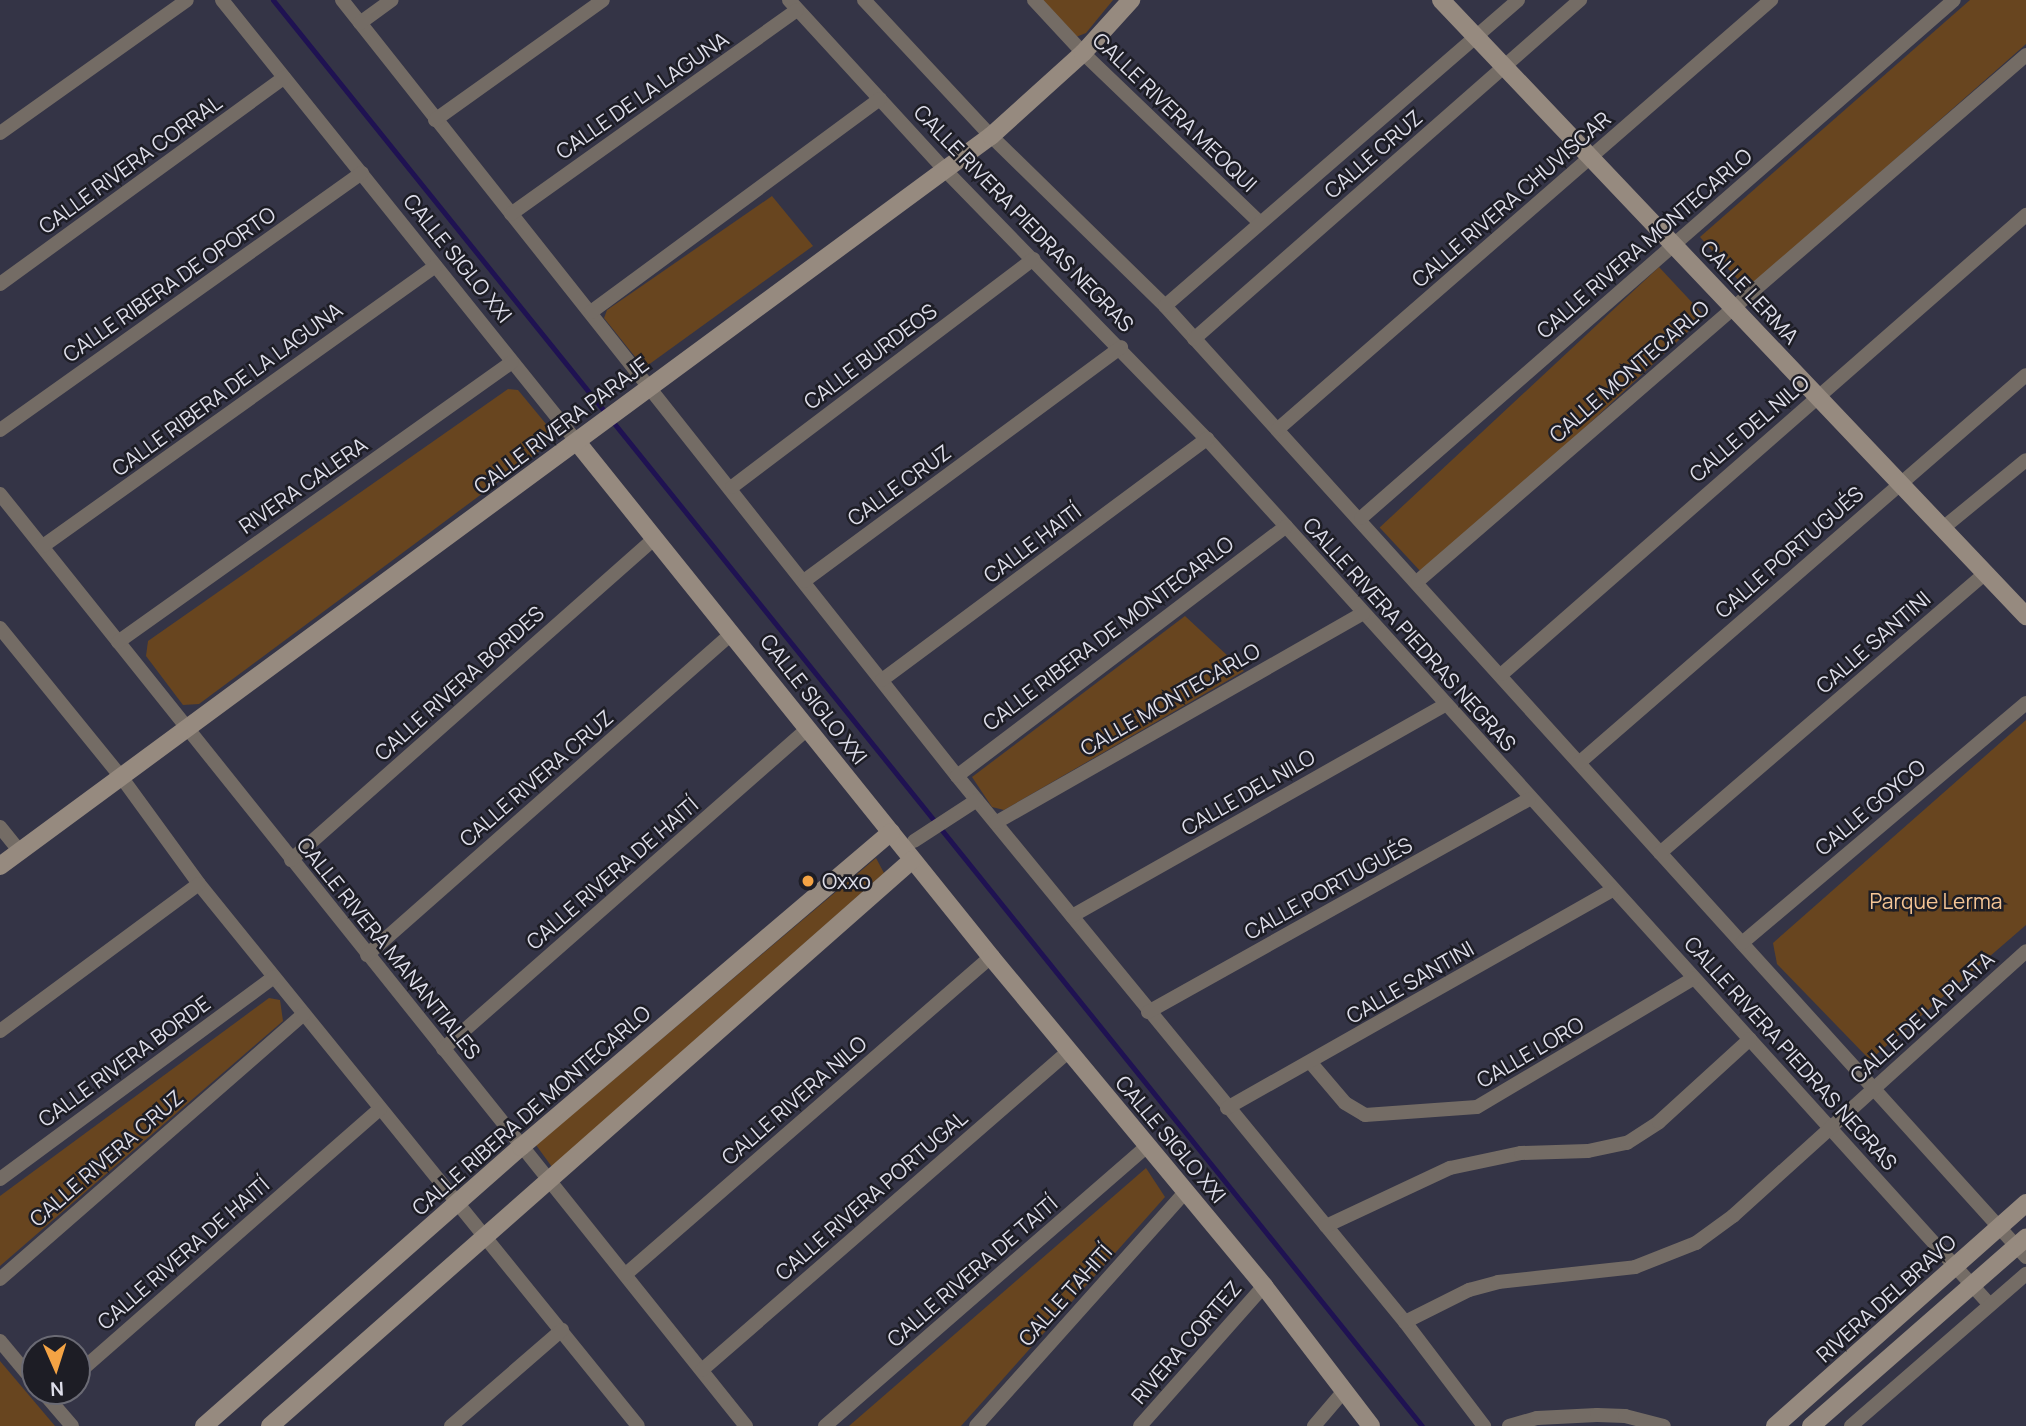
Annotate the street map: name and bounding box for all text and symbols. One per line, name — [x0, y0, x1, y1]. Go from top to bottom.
street label: CALLE DE LA LAGUNA — [551, 26, 733, 164]
street label: CALLE RIVERA MEOQUI — [1088, 27, 1262, 197]
street label: CALLE RIVERA CORRAL — [34, 89, 226, 239]
street label: CALLE RIVERA PIEDRAS NEGRAS — [909, 99, 1139, 337]
street label: CALLE CRUZ — [1319, 105, 1427, 203]
street label: CALLE RIVERA CHUVISCAR — [1407, 106, 1615, 292]
street label: CALLE RIVERA MONTECARLO — [1531, 143, 1757, 343]
street label: CALLE SIGLO XXI — [398, 189, 518, 327]
street label: CALLE RIBERA DE OPORTO — [58, 201, 280, 367]
street label: CALLE LERMA — [1696, 235, 1804, 349]
street label: CALLE MONTECARLO — [1544, 295, 1714, 447]
street label: CALLE RIBERA DE LA LAGUNA — [107, 297, 347, 481]
street label: CALLE BURDEOS — [799, 298, 941, 414]
street label: CALLE RIVERA PARAJE — [469, 351, 653, 499]
street label: CALLE DEL NILO — [1684, 369, 1814, 487]
street label: RIVERA CALERA — [234, 431, 372, 539]
street label: CALLE CRUZ — [842, 439, 956, 531]
street label: CALLE PORTUGUÉS — [1710, 481, 1868, 623]
street label: CALLE HAITÍ — [978, 498, 1086, 588]
street label: CALLE RIVERA PIEDRAS NEGRAS — [1298, 512, 1522, 756]
street label: CALLE RIBERA DE MONTECARLO — [978, 530, 1238, 736]
street label: CALLE SANTINI — [1811, 586, 1935, 698]
street label: CALLE RIVERA BORDES — [369, 600, 549, 766]
street label: CALLE SIGLO XXI — [755, 629, 873, 769]
street label: CALLE MONTECARLO — [1076, 637, 1264, 761]
street label: CALLE RIVERA CRUZ — [454, 705, 618, 851]
street label: CALLE DEL NILO — [1176, 743, 1320, 841]
street label: CALLE GOYCO — [1810, 754, 1930, 860]
street label: CALLE RIVERA DE HAITÍ — [521, 792, 703, 954]
street label: CALLE PORTUGUÉS — [1240, 831, 1416, 945]
street label: CALLE RIVERA MANANTIALES — [292, 832, 486, 1064]
place label: Oxxo — [822, 868, 871, 894]
marker: Oxxo — [800, 873, 816, 889]
park label: Parque Lerma — [1870, 888, 2002, 914]
street label: CALLE RIVERA PIEDRAS NEGRAS — [1679, 931, 1903, 1175]
street label: CALLE SANTINI — [1342, 935, 1478, 1029]
street label: CALLE DE LA PLATA — [1845, 946, 1999, 1088]
street label: CALLE RIVERA BORDE — [33, 990, 215, 1132]
street label: CALLE RIBERA DE MONTECARLO — [407, 1000, 655, 1220]
street label: CALLE LORO — [1472, 1011, 1588, 1093]
street label: CALLE RIVERA NILO — [716, 1030, 872, 1170]
street label: CALLE SIGLO XXI — [1110, 1070, 1232, 1208]
street label: CALLE RIVERA CRUZ — [24, 1085, 188, 1231]
street label: CALLE RIVERA PORTUGAL — [770, 1105, 972, 1285]
street label: CALLE RIVERA DE HAITÍ — [92, 1172, 274, 1334]
street label: CALLE RIVERA DE TAITÍ — [882, 1190, 1062, 1352]
street label: RIVERA DEL BRAVO — [1811, 1228, 1961, 1368]
street label: CALLE TAHITÍ — [1013, 1239, 1117, 1351]
street label: RIVERA CORTEZ — [1126, 1275, 1246, 1409]
north arrow — [21, 1335, 91, 1405]
text: N — [49, 1376, 64, 1402]

